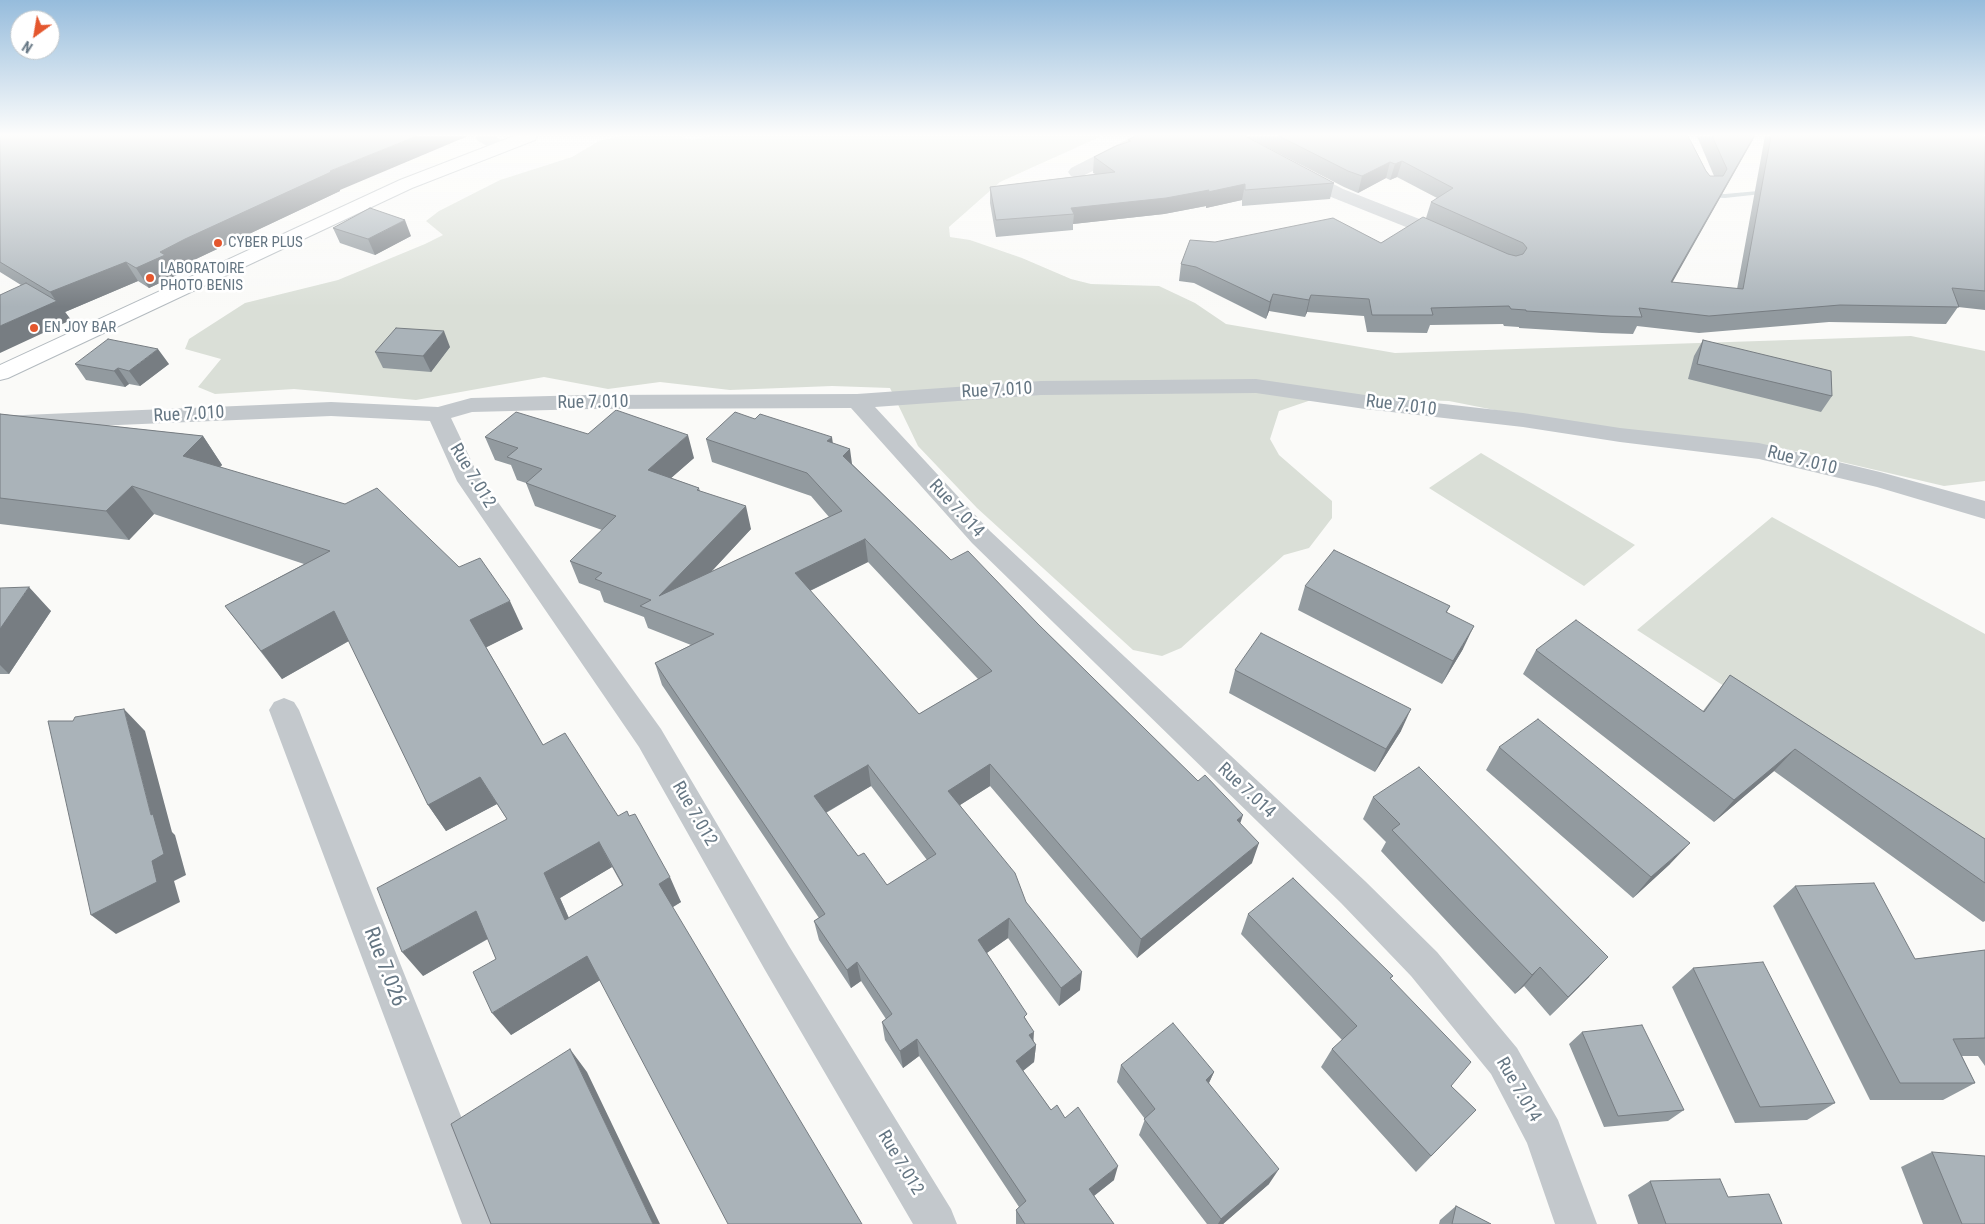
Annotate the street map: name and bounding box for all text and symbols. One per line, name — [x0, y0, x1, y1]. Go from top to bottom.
north arrow — [10, 10, 60, 60]
text: N — [20, 38, 35, 56]
place label: CYBER PLUS — [228, 234, 303, 252]
marker: CYBER PLUS — [212, 237, 224, 249]
place label: LABORATOIRE PHOTO BENIS — [160, 260, 245, 295]
marker: LABORATOIRE PHOTO BENIS — [144, 272, 156, 284]
place label: EN JOY BAR — [44, 319, 116, 337]
marker: EN JOY BAR — [28, 322, 40, 334]
street label: Rue 7.010 — [961, 378, 1033, 404]
street label: Rue 7.010 — [1364, 391, 1438, 421]
street label: Rue 7.010 — [557, 392, 629, 414]
street label: Rue 7.010 — [153, 402, 225, 428]
street label: Rue 7.012 — [444, 440, 500, 512]
street label: Rue 7.010 — [1765, 442, 1839, 480]
street label: Rue 7.014 — [924, 476, 988, 542]
street label: Rue 7.014 — [1213, 759, 1279, 823]
street label: Rue 7.012 — [667, 778, 721, 850]
street label: Rue 7.026 — [357, 924, 411, 1010]
street label: Rue 7.014 — [1491, 1054, 1545, 1126]
street label: Rue 7.012 — [872, 1127, 928, 1199]

